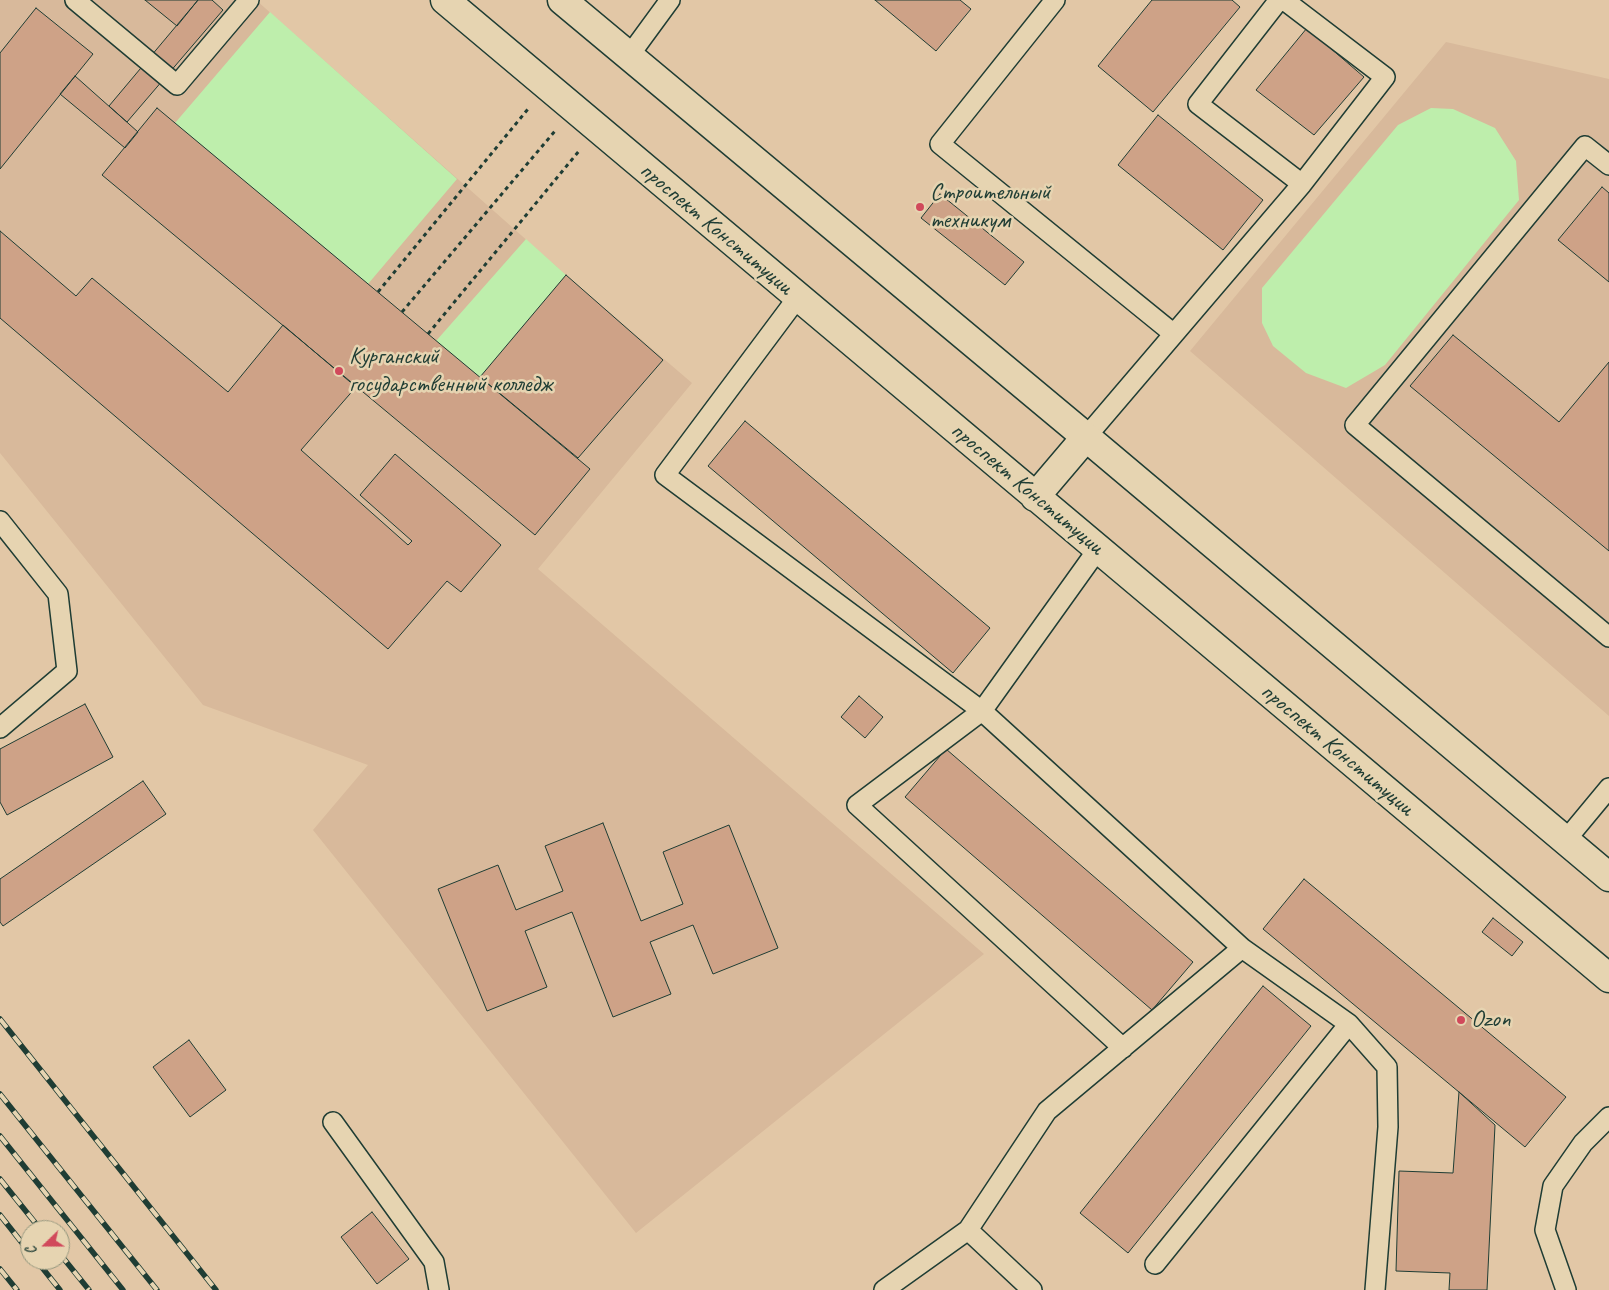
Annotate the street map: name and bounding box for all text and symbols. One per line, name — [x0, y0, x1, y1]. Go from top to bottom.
street label: проспект Конституции — [633, 156, 799, 302]
place label: Строительный техникум — [930, 179, 1051, 235]
marker: Строительный техникум — [914, 201, 926, 213]
place label: Курганский государственный колледж — [349, 343, 552, 399]
marker: Курганский государственный колледж — [333, 365, 345, 377]
street label: проспект Конституции — [944, 416, 1110, 562]
street label: проспект Конституции — [1254, 677, 1420, 823]
place label: Ozon — [1471, 1006, 1510, 1034]
marker: Ozon — [1455, 1014, 1467, 1026]
north arrow — [20, 1220, 70, 1270]
text: С — [22, 1244, 41, 1257]

